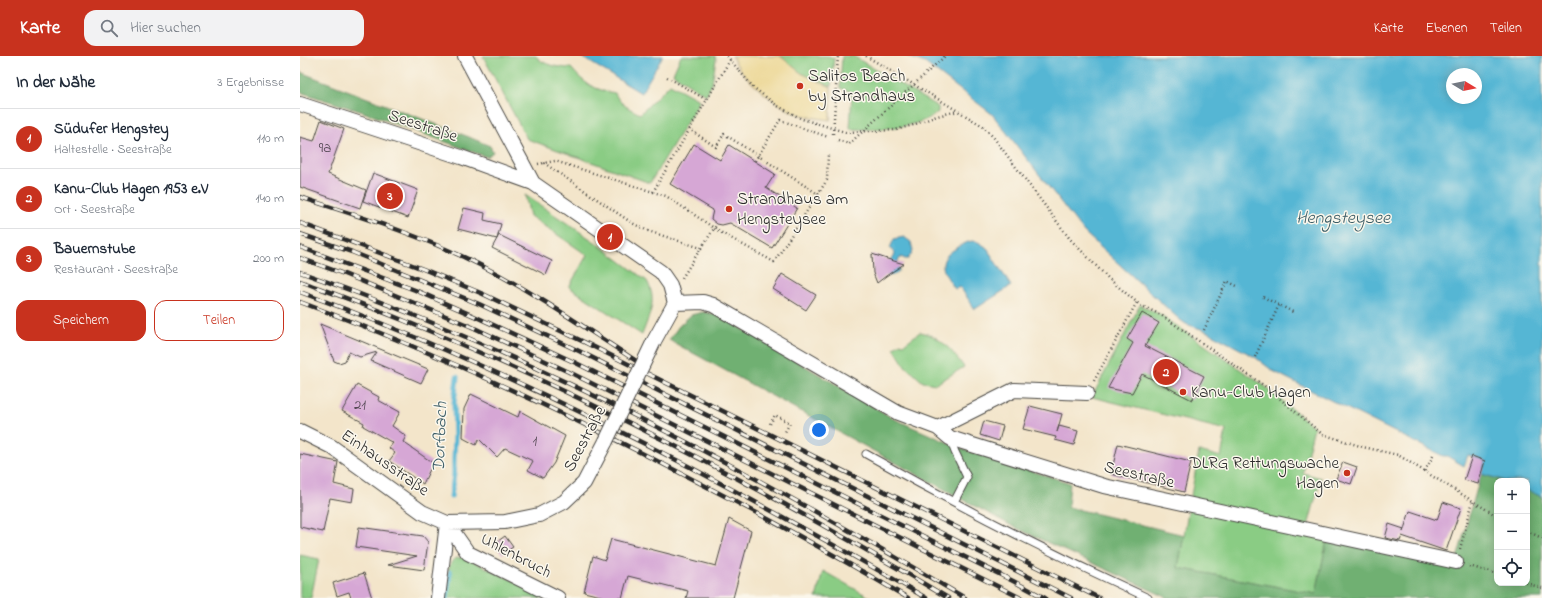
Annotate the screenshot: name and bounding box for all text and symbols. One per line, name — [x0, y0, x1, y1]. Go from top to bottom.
search box — [84, 10, 364, 46]
text: Karte — [20, 15, 60, 42]
icon: search — [98, 17, 120, 39]
text: Hier suchen — [130, 17, 201, 39]
text: Karte — [1374, 18, 1403, 39]
text: Ebenen — [1425, 18, 1468, 39]
text: Teilen — [1490, 18, 1522, 39]
place label: Salitos Beach by Strandhaus — [808, 64, 915, 110]
north arrow — [1446, 68, 1482, 104]
text: In der Nähe — [16, 70, 95, 95]
text: 3 Ergebnisse — [217, 73, 284, 92]
marker: Salitos Beach by Strandhaus — [795, 81, 805, 91]
street label: Seestraße — [385, 103, 461, 149]
text: Südufer Hengstey — [54, 118, 169, 140]
text: 1 — [27, 129, 31, 148]
text: 110 m — [257, 129, 284, 148]
house number: 9a — [319, 137, 331, 159]
text: Haltestelle · Seestraße — [54, 140, 172, 159]
text: Kanu-Club Hagen 1953 e.V — [54, 178, 208, 200]
pin: 3 — [377, 181, 403, 211]
place label: Strandhaus am Hengsteysee — [737, 187, 848, 234]
text: 2 — [26, 189, 32, 208]
text: 140 m — [256, 189, 284, 208]
text: Ort · Seestraße — [54, 200, 135, 219]
marker: Strandhaus am Hengsteysee — [724, 204, 734, 214]
water label: Hengsteysee — [1296, 206, 1391, 232]
pin: 1 — [597, 222, 623, 252]
text: Bauernstube — [54, 238, 135, 260]
text: 3 — [26, 249, 32, 268]
text: 200 m — [253, 249, 284, 268]
text: Restaurant · Seestraße — [54, 260, 178, 279]
button: Speichern — [16, 300, 146, 341]
button: Teilen — [154, 300, 284, 341]
pin: 2 — [1153, 357, 1179, 387]
place label: Kanu-Club Hagen — [1191, 380, 1311, 407]
marker: Kanu-Club Hagen — [1178, 387, 1188, 397]
house number: 21 — [354, 394, 366, 416]
water label: Dorfbach — [427, 401, 455, 473]
street label: Seestraße — [557, 401, 613, 476]
your location — [809, 420, 829, 440]
street label: Einhausstraße — [336, 423, 435, 503]
house number: 1 — [533, 430, 538, 452]
place label: DLRG Rettungswache Hagen — [1188, 451, 1339, 498]
street label: Seestraße — [1101, 455, 1177, 495]
marker: DLRG Rettungswache Hagen — [1342, 468, 1352, 478]
map controls — [1494, 478, 1530, 586]
button: + — [1494, 478, 1530, 514]
button: − — [1494, 514, 1530, 550]
street label: Uhlenbruch — [476, 527, 556, 585]
button: locate — [1494, 550, 1530, 586]

